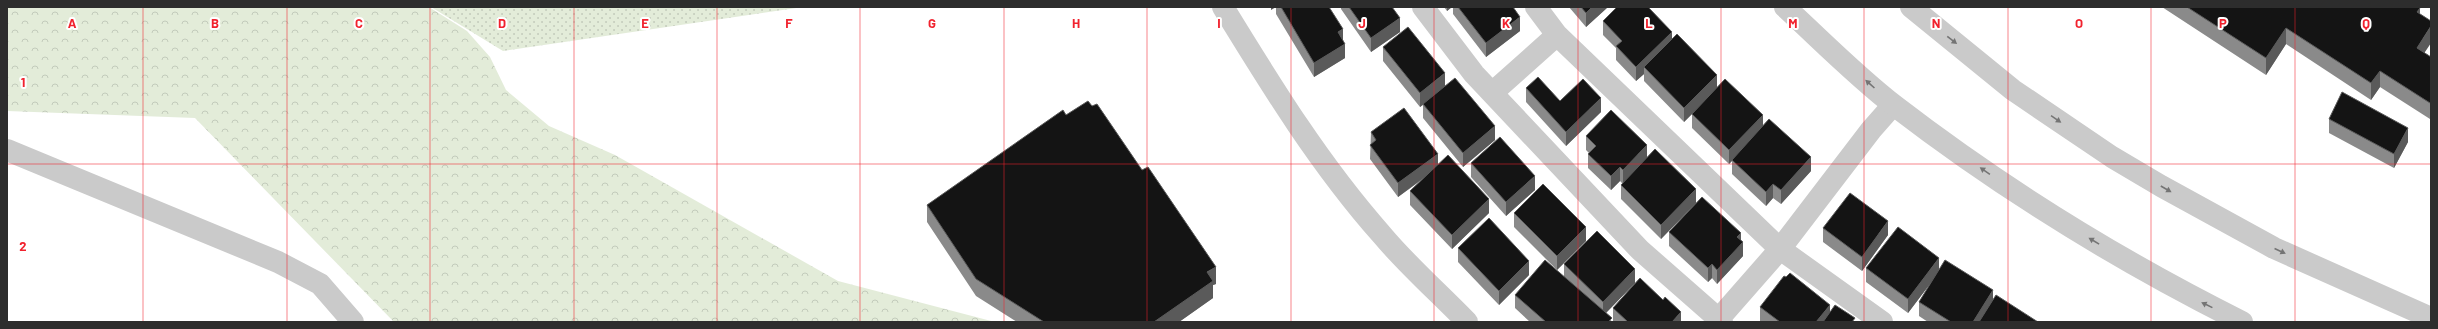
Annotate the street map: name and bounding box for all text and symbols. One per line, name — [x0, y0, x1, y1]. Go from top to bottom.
text: A — [68, 15, 77, 31]
text: B — [211, 15, 219, 31]
text: C — [355, 15, 363, 31]
text: D — [498, 15, 506, 31]
text: E — [641, 15, 649, 31]
text: F — [785, 15, 793, 31]
text: G — [928, 15, 936, 31]
text: H — [1072, 15, 1080, 31]
text: I — [1217, 15, 1221, 31]
text: J — [1358, 15, 1366, 31]
text: K — [1502, 15, 1510, 31]
text: L — [1645, 15, 1653, 31]
text: M — [1788, 15, 1798, 31]
text: N — [1932, 15, 1940, 31]
text: O — [2075, 15, 2083, 31]
text: P — [2219, 15, 2227, 31]
text: Q — [2362, 15, 2370, 31]
one-way arrow — [1947, 36, 1958, 45]
text: 1 — [21, 74, 25, 90]
one-way arrow — [1865, 79, 1875, 89]
one-way arrow — [2051, 115, 2061, 123]
one-way arrow — [1980, 167, 1990, 175]
one-way arrow — [2160, 185, 2172, 192]
text: 2 — [19, 238, 27, 254]
one-way arrow — [2088, 238, 2100, 245]
one-way arrow — [2274, 248, 2286, 254]
one-way arrow — [2202, 302, 2213, 308]

